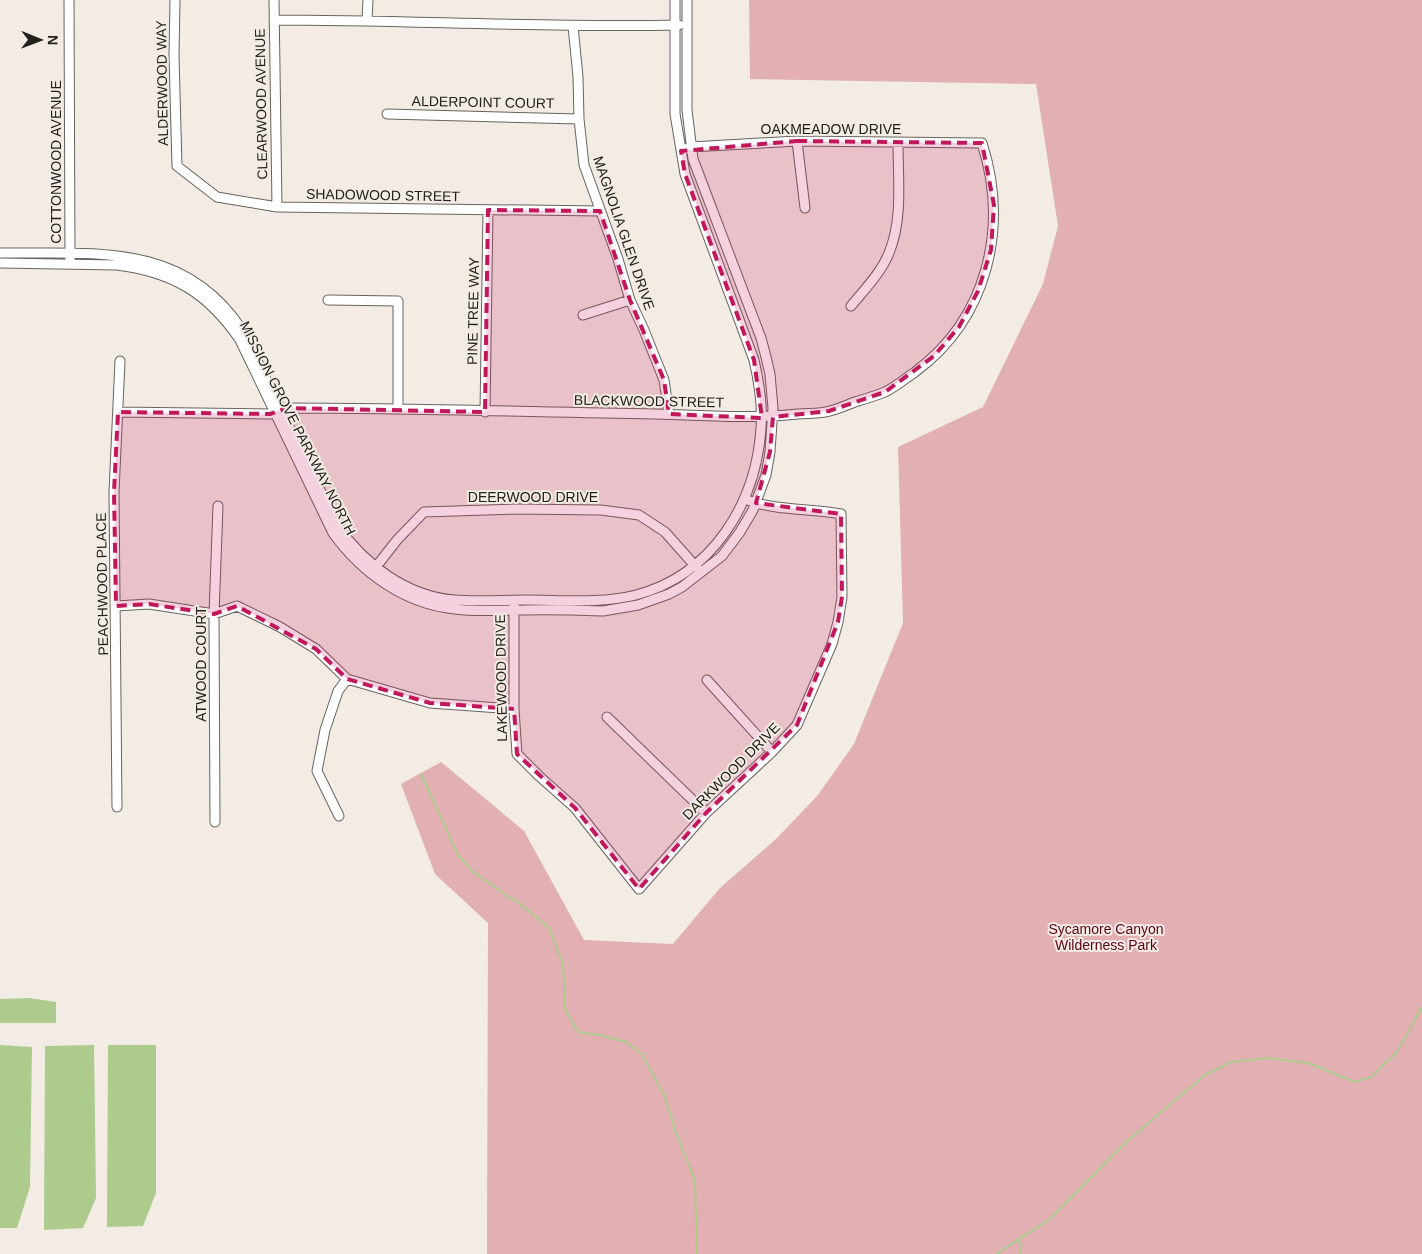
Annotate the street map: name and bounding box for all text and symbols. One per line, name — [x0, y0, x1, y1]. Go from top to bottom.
north arrow — [15, 15, 65, 65]
street label: ALDERWOOD WAY — [153, 19, 171, 146]
street label: CLEARWOOD AVENUE — [252, 28, 270, 180]
text: N — [45, 35, 61, 45]
street label: COTTONWOOD AVENUE — [48, 80, 64, 244]
street label: ALDERPOINT COURT — [412, 93, 555, 111]
street label: OAKMEADOW DRIVE — [761, 121, 901, 137]
street label: MAGNOLIA GLEN DRIVE — [590, 154, 658, 312]
street label: SHADOWOOD STREET — [306, 186, 461, 204]
street label: PINE TREE WAY — [464, 256, 482, 365]
street label: MISSION GROVE PARKWAY NORTH — [237, 318, 359, 538]
street label: BLACKWOOD STREET — [574, 392, 725, 410]
street label: DEERWOOD DRIVE — [468, 489, 598, 505]
street label: PEACHWOOD PLACE — [93, 512, 111, 656]
street label: ATWOOD COURT — [193, 606, 209, 722]
street label: LAKEWOOD DRIVE — [492, 614, 510, 742]
street label: DARKWOOD DRIVE — [679, 719, 783, 823]
park label: Sycamore Canyon Wilderness Park — [1048, 921, 1164, 953]

